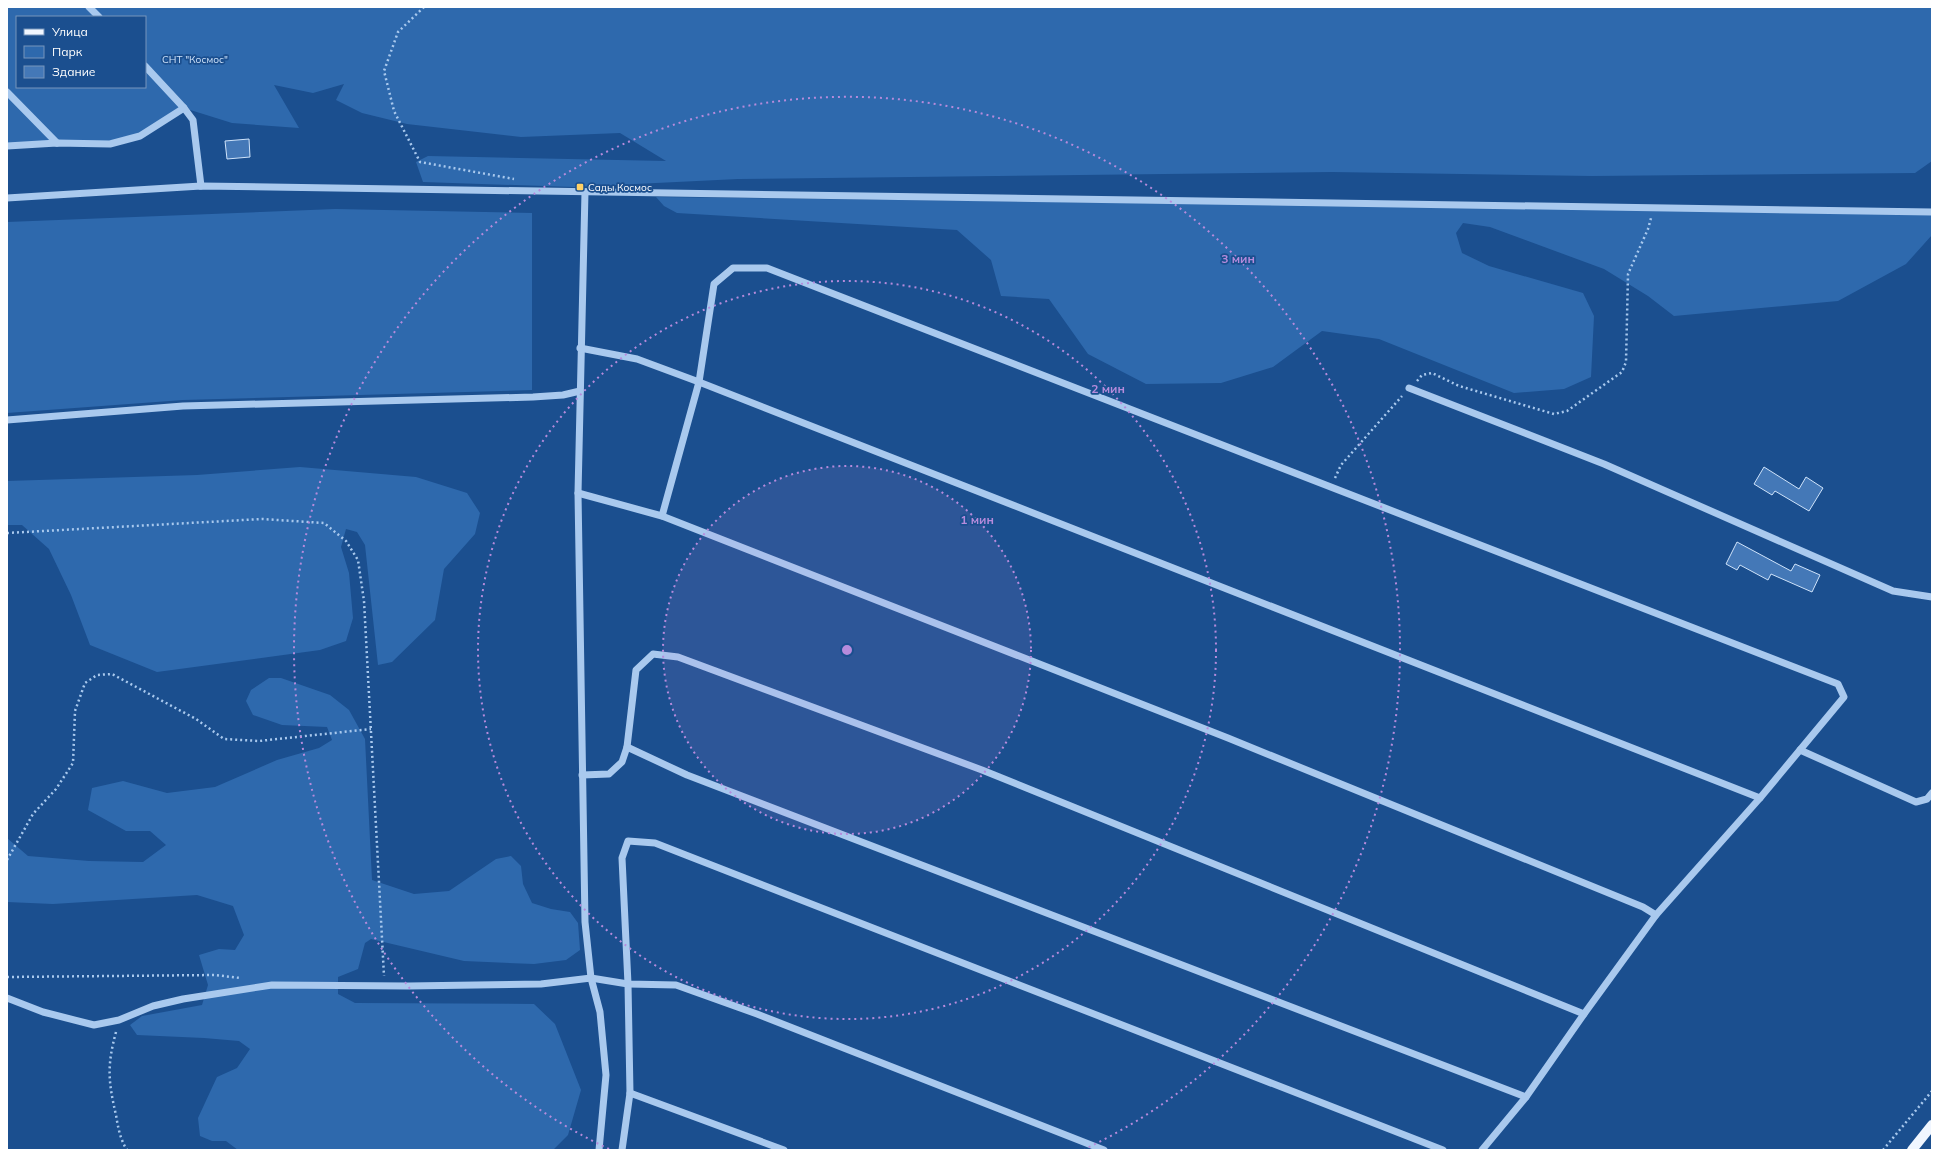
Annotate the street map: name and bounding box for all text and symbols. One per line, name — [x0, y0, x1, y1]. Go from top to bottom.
legend — [16, 16, 146, 88]
text: Улица — [51, 24, 88, 39]
text: Парк — [52, 44, 83, 59]
park label: СНТ "Космос" — [162, 53, 228, 66]
text: Здание — [52, 64, 96, 79]
place label: Сады Космос — [588, 181, 652, 194]
marker: Сады Космос — [575, 182, 585, 192]
text: 3 мин — [1221, 251, 1255, 266]
text: 2 мин — [1091, 381, 1125, 396]
text: 1 мин — [960, 512, 994, 527]
centre of rings — [840, 643, 854, 657]

